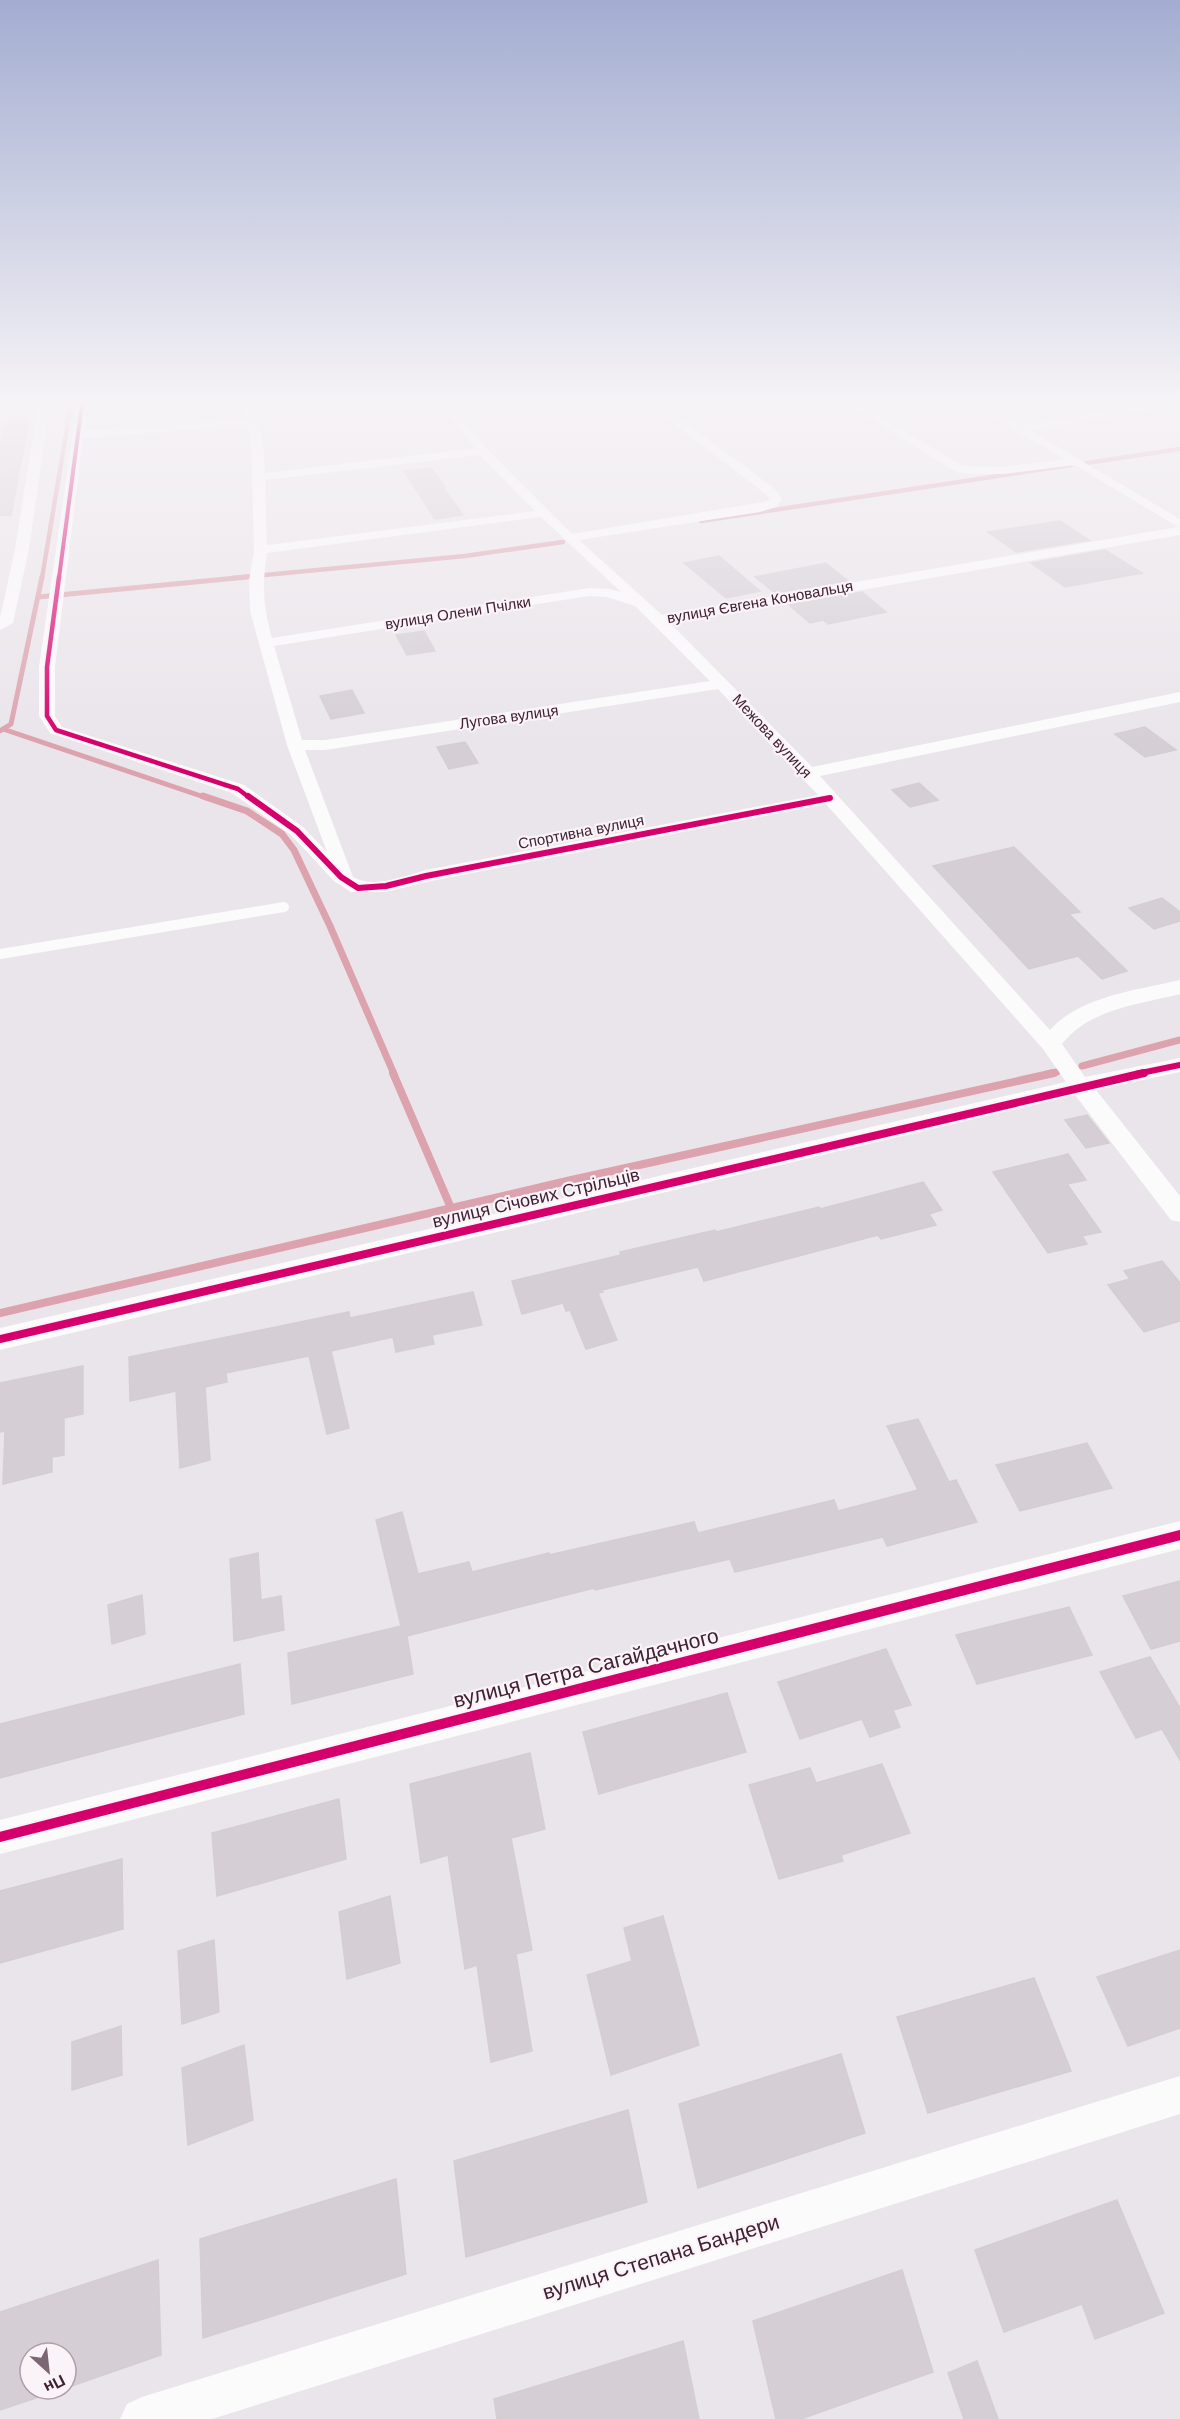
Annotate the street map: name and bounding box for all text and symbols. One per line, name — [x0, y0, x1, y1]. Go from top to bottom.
street label: вулиця Євгена Коновальця — [665, 576, 855, 628]
street label: вулиця Олени Пчілки — [384, 592, 532, 634]
street label: Межова вулиця — [728, 690, 816, 782]
street label: Лугова вулиця — [458, 700, 560, 734]
street label: Спортивна вулиця — [516, 810, 646, 854]
street label: вулиця Січових Стрільців — [430, 1162, 642, 1234]
street label: вулиця Петра Сагайдачного — [450, 1621, 722, 1715]
street label: вулиця Степана Бандери — [539, 2208, 783, 2306]
north arrow — [18, 2341, 78, 2401]
text: Пн — [40, 2370, 69, 2398]

